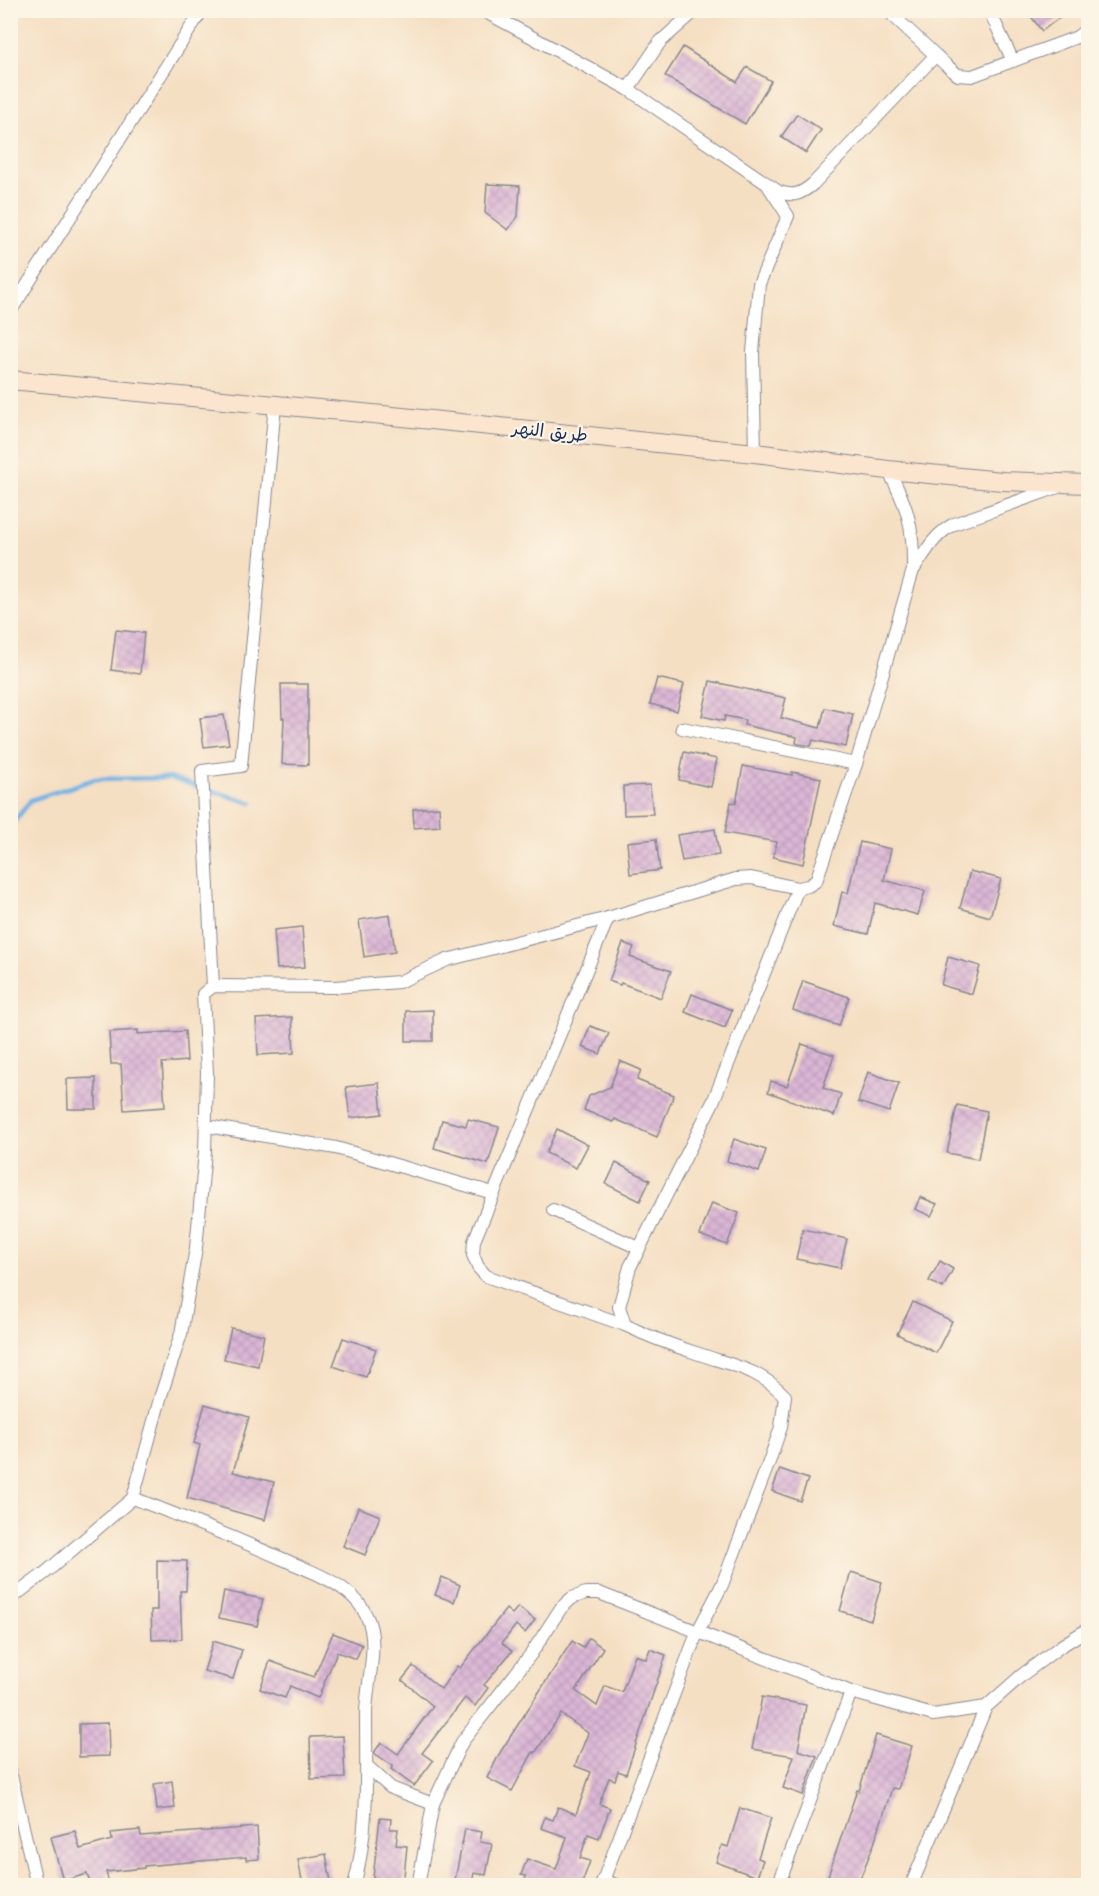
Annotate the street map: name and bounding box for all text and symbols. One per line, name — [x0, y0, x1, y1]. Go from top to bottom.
street label: طريق النهر — [509, 417, 589, 446]

